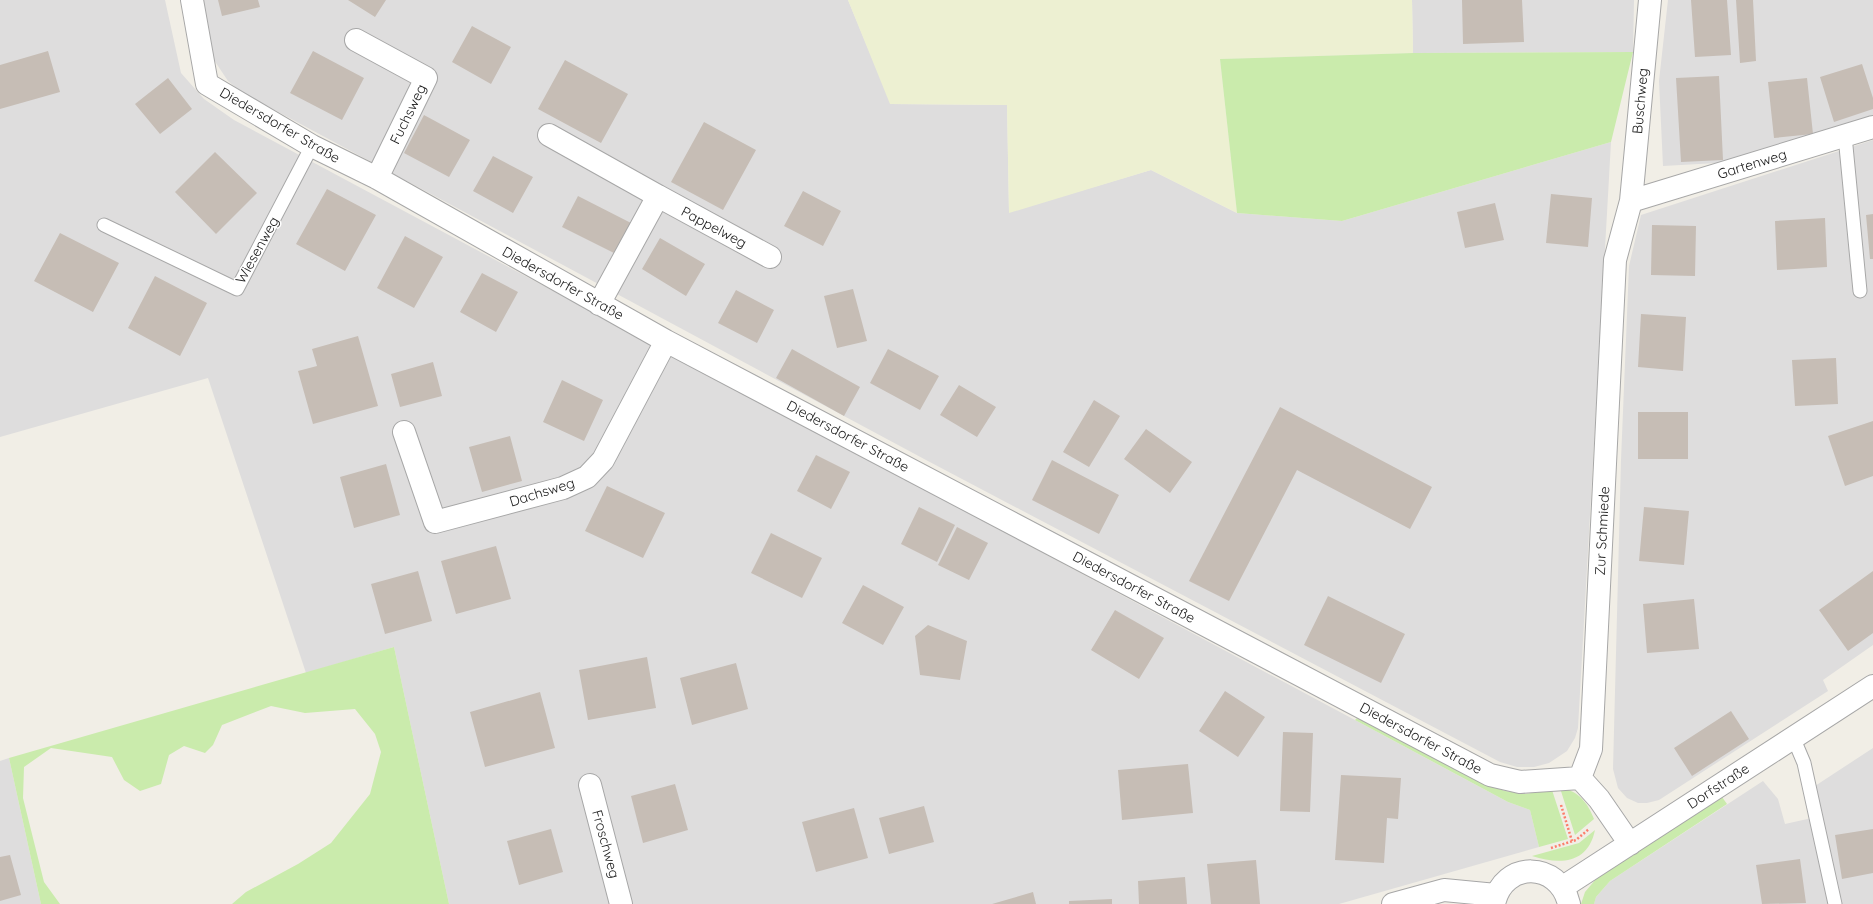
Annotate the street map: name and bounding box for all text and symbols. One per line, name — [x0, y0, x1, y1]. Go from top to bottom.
street label: Buschweg — [1628, 67, 1652, 135]
street label: Fuchsweg — [386, 81, 430, 147]
street label: Diedersdorfer Straße — [217, 83, 343, 167]
street label: Gartenweg — [1715, 145, 1789, 183]
street label: Pappelweg — [678, 202, 750, 252]
street label: Wiesenweg — [231, 213, 283, 287]
street label: Diedersdorfer Straße — [499, 242, 627, 324]
street label: Diedersdorfer Straße — [784, 396, 912, 476]
street label: Dachsweg — [507, 474, 577, 510]
street label: Zur Schmiede — [1591, 486, 1613, 576]
street label: Diedersdorfer Straße — [1070, 547, 1198, 627]
street label: Diedersdorfer Straße — [1357, 698, 1485, 778]
street label: Dorfstraße — [1684, 759, 1753, 813]
street label: Froschweg — [588, 808, 624, 880]

